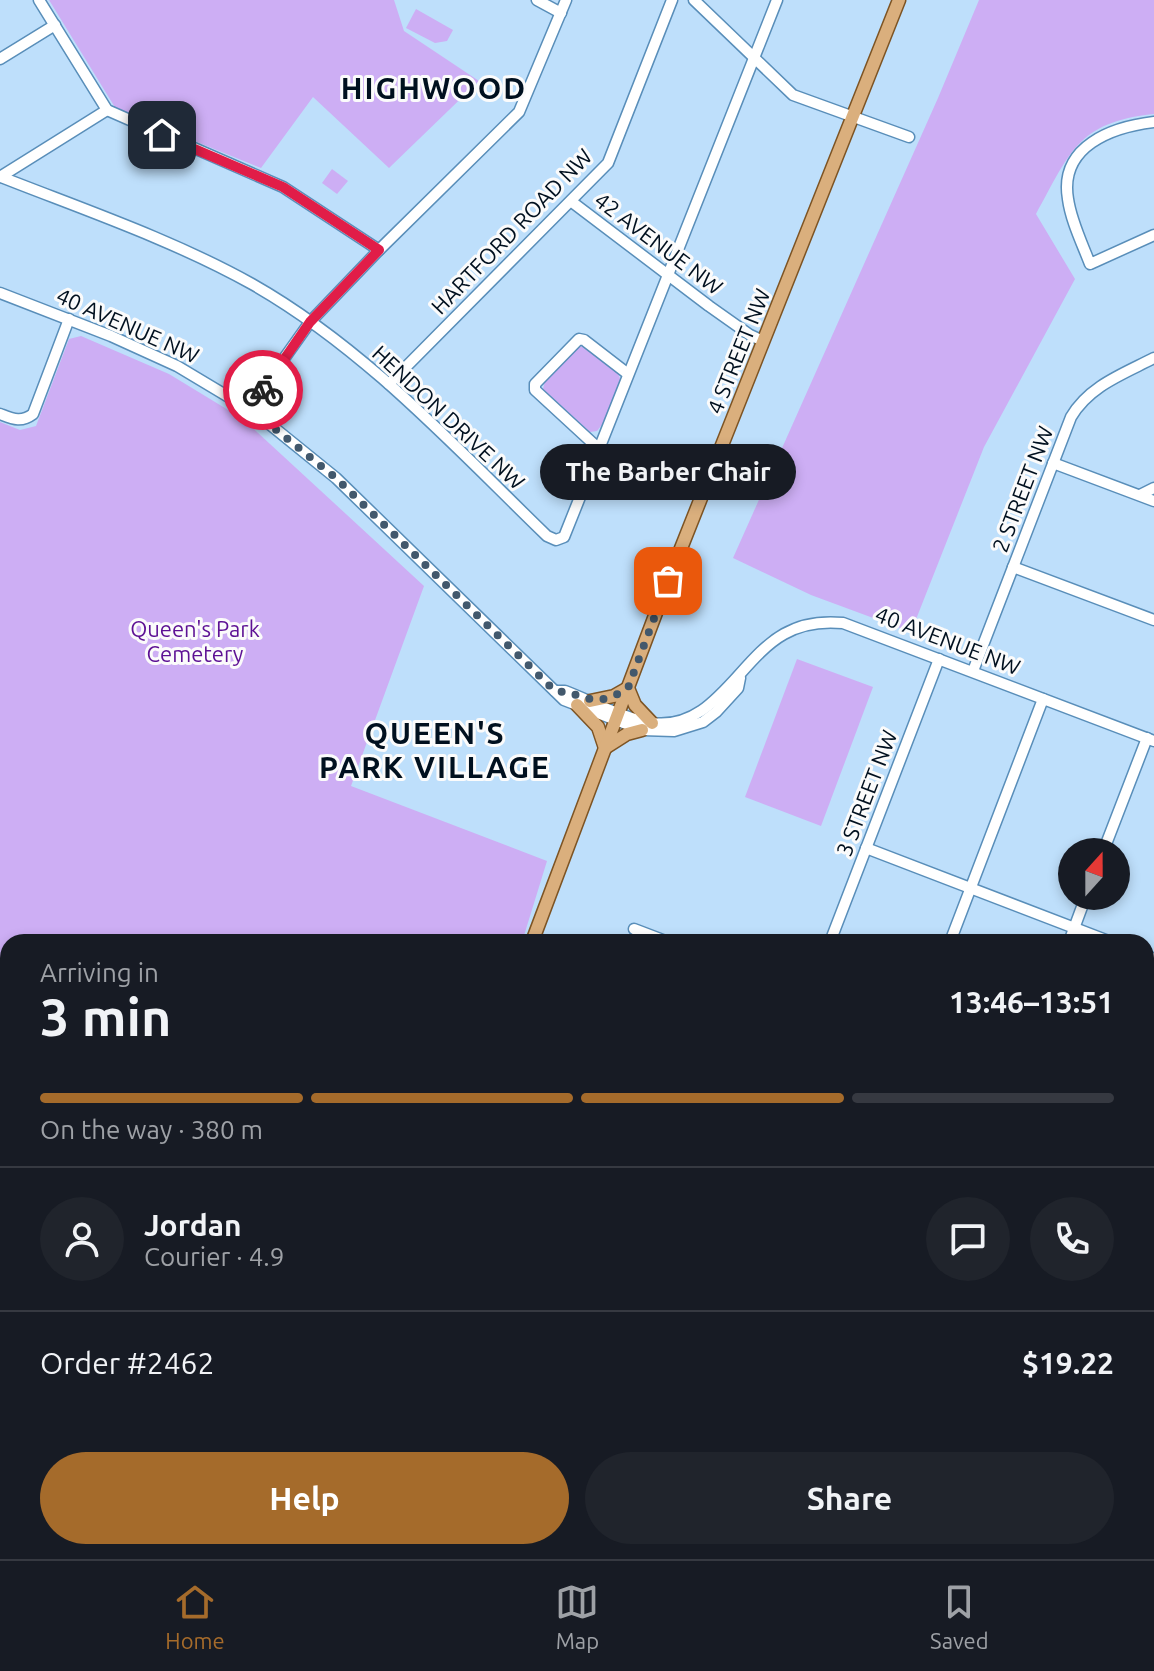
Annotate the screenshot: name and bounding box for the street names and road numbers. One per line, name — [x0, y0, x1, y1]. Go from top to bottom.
street label: HARTFORD ROAD NW — [426, 143, 596, 319]
street label: 42 AVENUE NW — [590, 187, 728, 299]
street label: 40 AVENUE NW — [53, 282, 203, 368]
street label: 4 STREET NW — [702, 285, 774, 417]
street label: HENDON DRIVE NW — [368, 340, 530, 494]
street label: 2 STREET NW — [987, 422, 1057, 556]
street label: 40 AVENUE NW — [872, 601, 1024, 679]
street label: 3 STREET NW — [831, 726, 901, 860]

